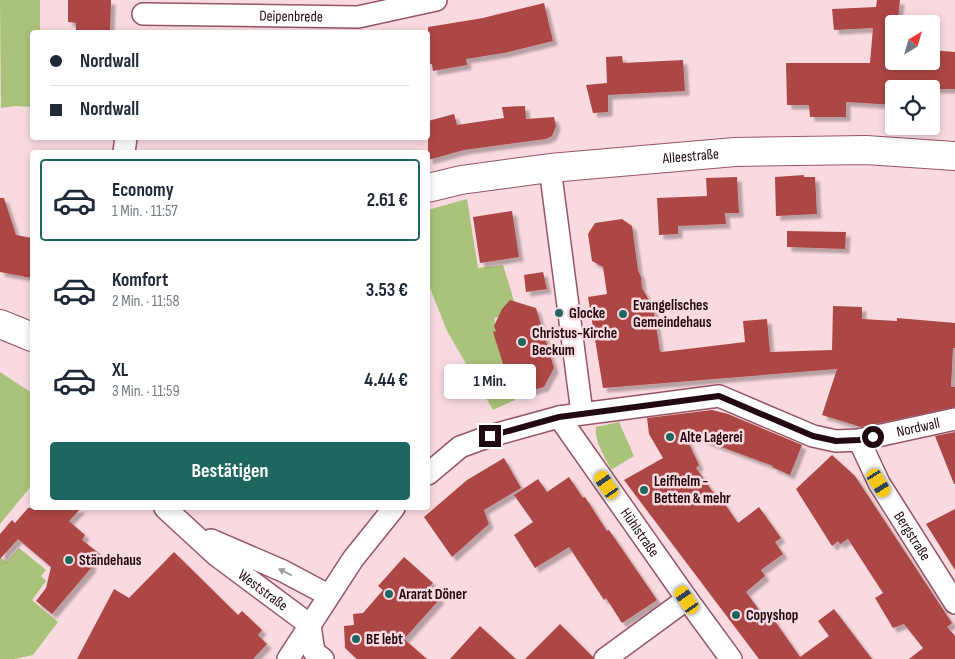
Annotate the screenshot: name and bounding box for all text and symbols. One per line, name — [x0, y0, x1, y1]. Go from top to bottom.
street label: Deipenbrede — [259, 7, 323, 27]
north arrow — [885, 15, 940, 70]
map controls — [885, 15, 940, 135]
text: Nordwall — [80, 50, 139, 73]
button: locate — [885, 80, 940, 135]
text: Nordwall — [80, 98, 139, 121]
street label: Alleestraße — [661, 144, 720, 168]
icon: car — [52, 178, 97, 223]
text: Economy — [112, 179, 174, 202]
text: 2.61 € — [367, 189, 408, 212]
text: 1 Min. · 11:57 — [112, 202, 178, 221]
icon: car — [52, 268, 97, 313]
text: Komfort — [112, 269, 168, 292]
text: 3.53 € — [366, 279, 408, 302]
text: 2 Min. · 11:58 — [112, 292, 179, 311]
place label: Evangelisches Gemeindehaus — [633, 296, 712, 332]
place label: Glocke — [569, 304, 605, 323]
marker: Glocke — [553, 307, 565, 319]
marker: Evangelisches Gemeindehaus — [617, 308, 629, 320]
place label: Christus-Kirche Beckum — [532, 324, 617, 360]
marker: Christus-Kirche Beckum — [516, 336, 528, 348]
icon: car — [52, 358, 97, 403]
text: XL — [112, 359, 128, 382]
callout: 1 Min. — [444, 364, 536, 398]
text: 4.44 € — [364, 369, 408, 392]
text: 1 Min. — [474, 372, 506, 391]
text: 3 Min. · 11:59 — [112, 382, 180, 401]
street label: Nordwall — [895, 414, 942, 442]
route end — [479, 425, 501, 447]
route start — [862, 426, 884, 448]
place label: Alte Lagerei — [679, 428, 743, 447]
marker: Alte Lagerei — [664, 431, 676, 443]
button: Bestätigen — [50, 442, 410, 500]
car — [864, 466, 893, 500]
car — [592, 468, 621, 502]
place label: Leifhelm - Betten & mehr — [654, 472, 731, 508]
marker: Leifhelm - Betten & mehr — [638, 484, 650, 496]
street label: Hühlstraße — [616, 505, 663, 561]
street label: Bergstraße — [889, 508, 935, 564]
place label: Ständehaus — [79, 551, 142, 570]
marker: Ständehaus — [63, 554, 75, 566]
street label: Weststraße — [234, 566, 292, 615]
one-way arrow — [278, 568, 292, 576]
car — [672, 583, 701, 617]
place label: Ararat Döner — [398, 585, 467, 604]
marker: Ararat Döner — [383, 588, 395, 600]
place label: Copyshop — [746, 606, 798, 625]
marker: Copyshop — [730, 609, 742, 621]
place label: BE lebt — [366, 630, 403, 649]
marker: BE lebt — [350, 633, 362, 645]

